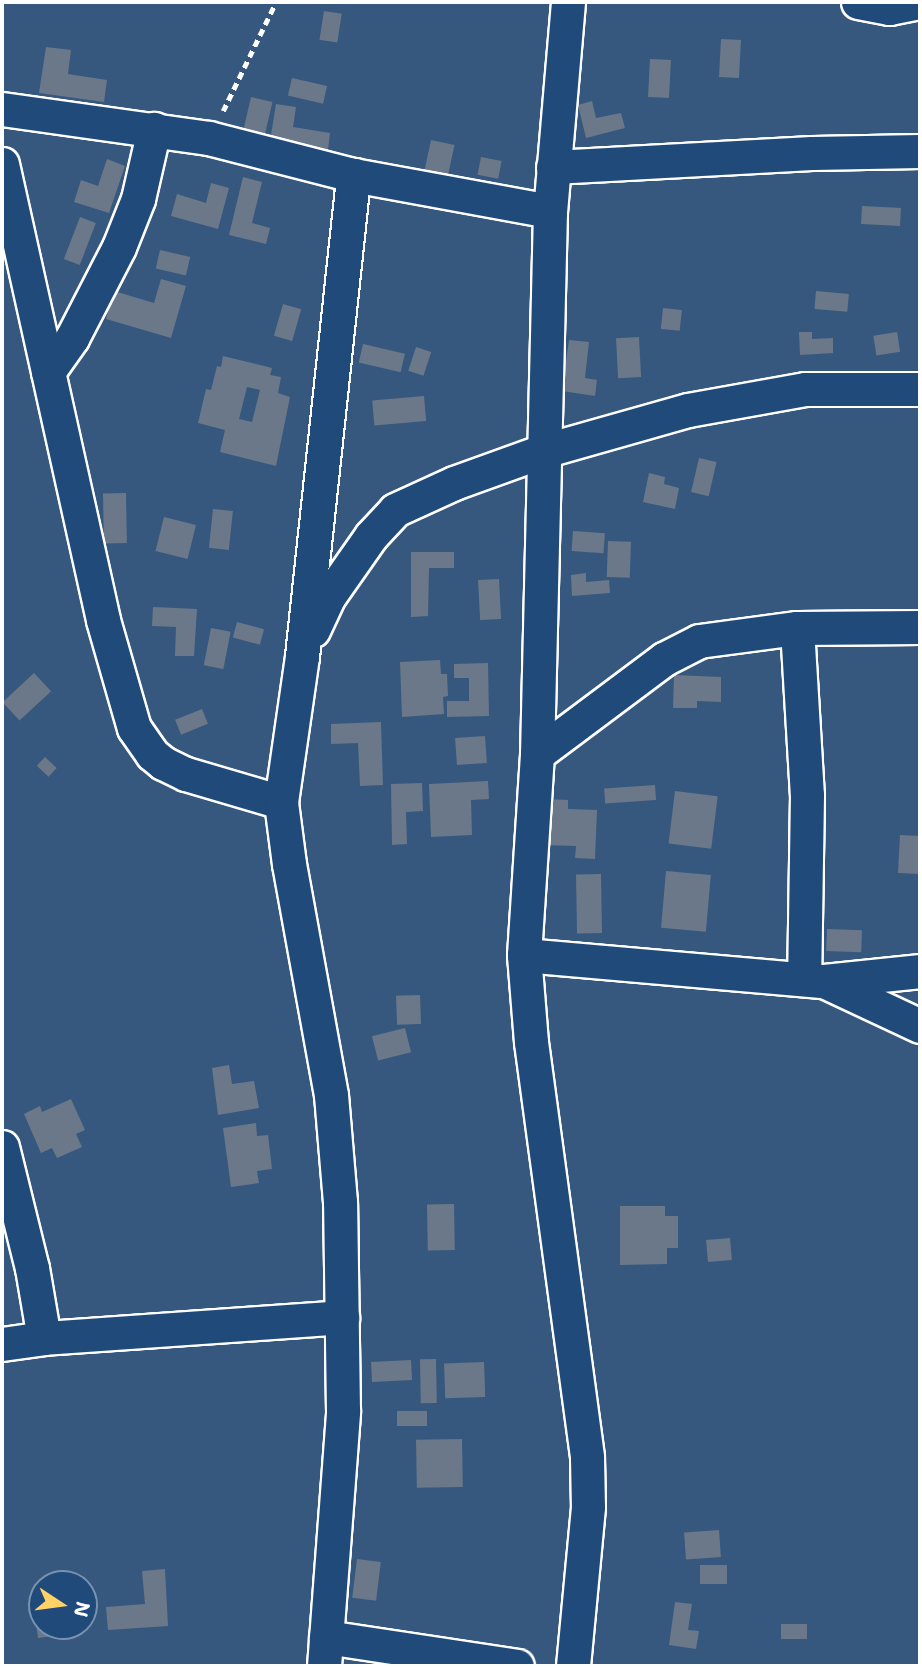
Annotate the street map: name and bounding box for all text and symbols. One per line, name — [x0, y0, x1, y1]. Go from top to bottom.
north arrow — [28, 1570, 98, 1640]
text: N — [68, 1599, 96, 1620]

